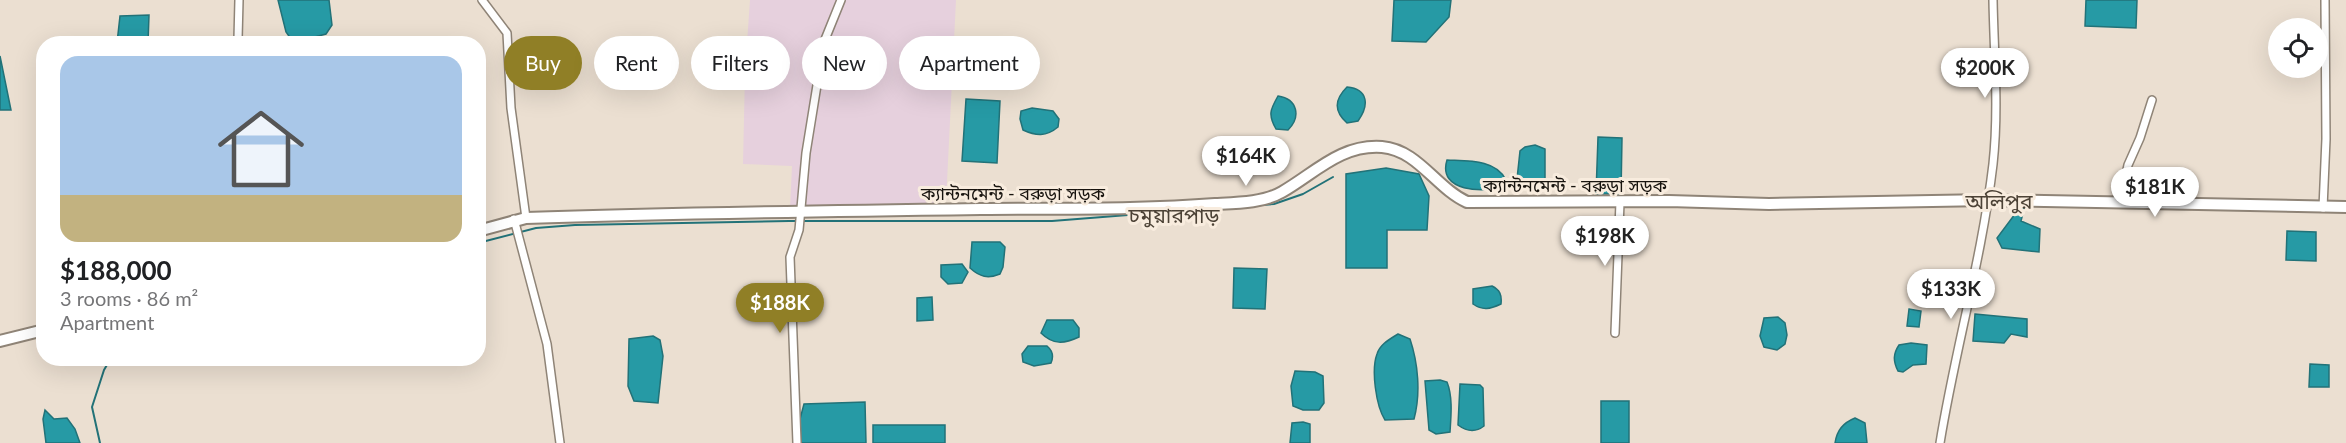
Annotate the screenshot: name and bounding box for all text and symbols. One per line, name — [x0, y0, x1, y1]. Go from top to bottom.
map controls — [2268, 18, 2328, 78]
button: locate — [2268, 18, 2328, 78]
chip: Buy — [504, 36, 582, 90]
chip: Rent — [594, 36, 679, 90]
chip: Filters — [691, 36, 790, 90]
chip: New — [802, 36, 887, 90]
chip: Apartment — [899, 36, 1040, 90]
pin: $200K — [1943, 48, 2027, 99]
text: $200K — [1955, 55, 2015, 79]
icon: home — [207, 95, 315, 203]
pin: $164K — [1204, 136, 1288, 187]
text: $164K — [1216, 143, 1276, 167]
pin: $181K — [2113, 167, 2197, 218]
street label: ক্যান্টনমেন্ট - বরুড়া সড়ক — [1482, 174, 1668, 196]
text: $181K — [2125, 174, 2185, 198]
street label: ক্যান্টনমেন্ট - বরুড়া সড়ক — [920, 182, 1106, 204]
district label: অলিপুর — [1964, 188, 2033, 214]
district label: চমুয়ারপাড় — [1128, 202, 1221, 228]
pin: $198K — [1563, 216, 1647, 267]
text: $198K — [1575, 223, 1635, 247]
text: $188,000 — [60, 254, 172, 286]
pin: $133K — [1909, 269, 1993, 320]
text: $133K — [1921, 276, 1981, 300]
pin: $188K — [738, 283, 822, 334]
text: 3 rooms · 86 m² — [60, 286, 198, 310]
text: $188K — [750, 290, 810, 314]
text: Apartment — [60, 310, 154, 334]

